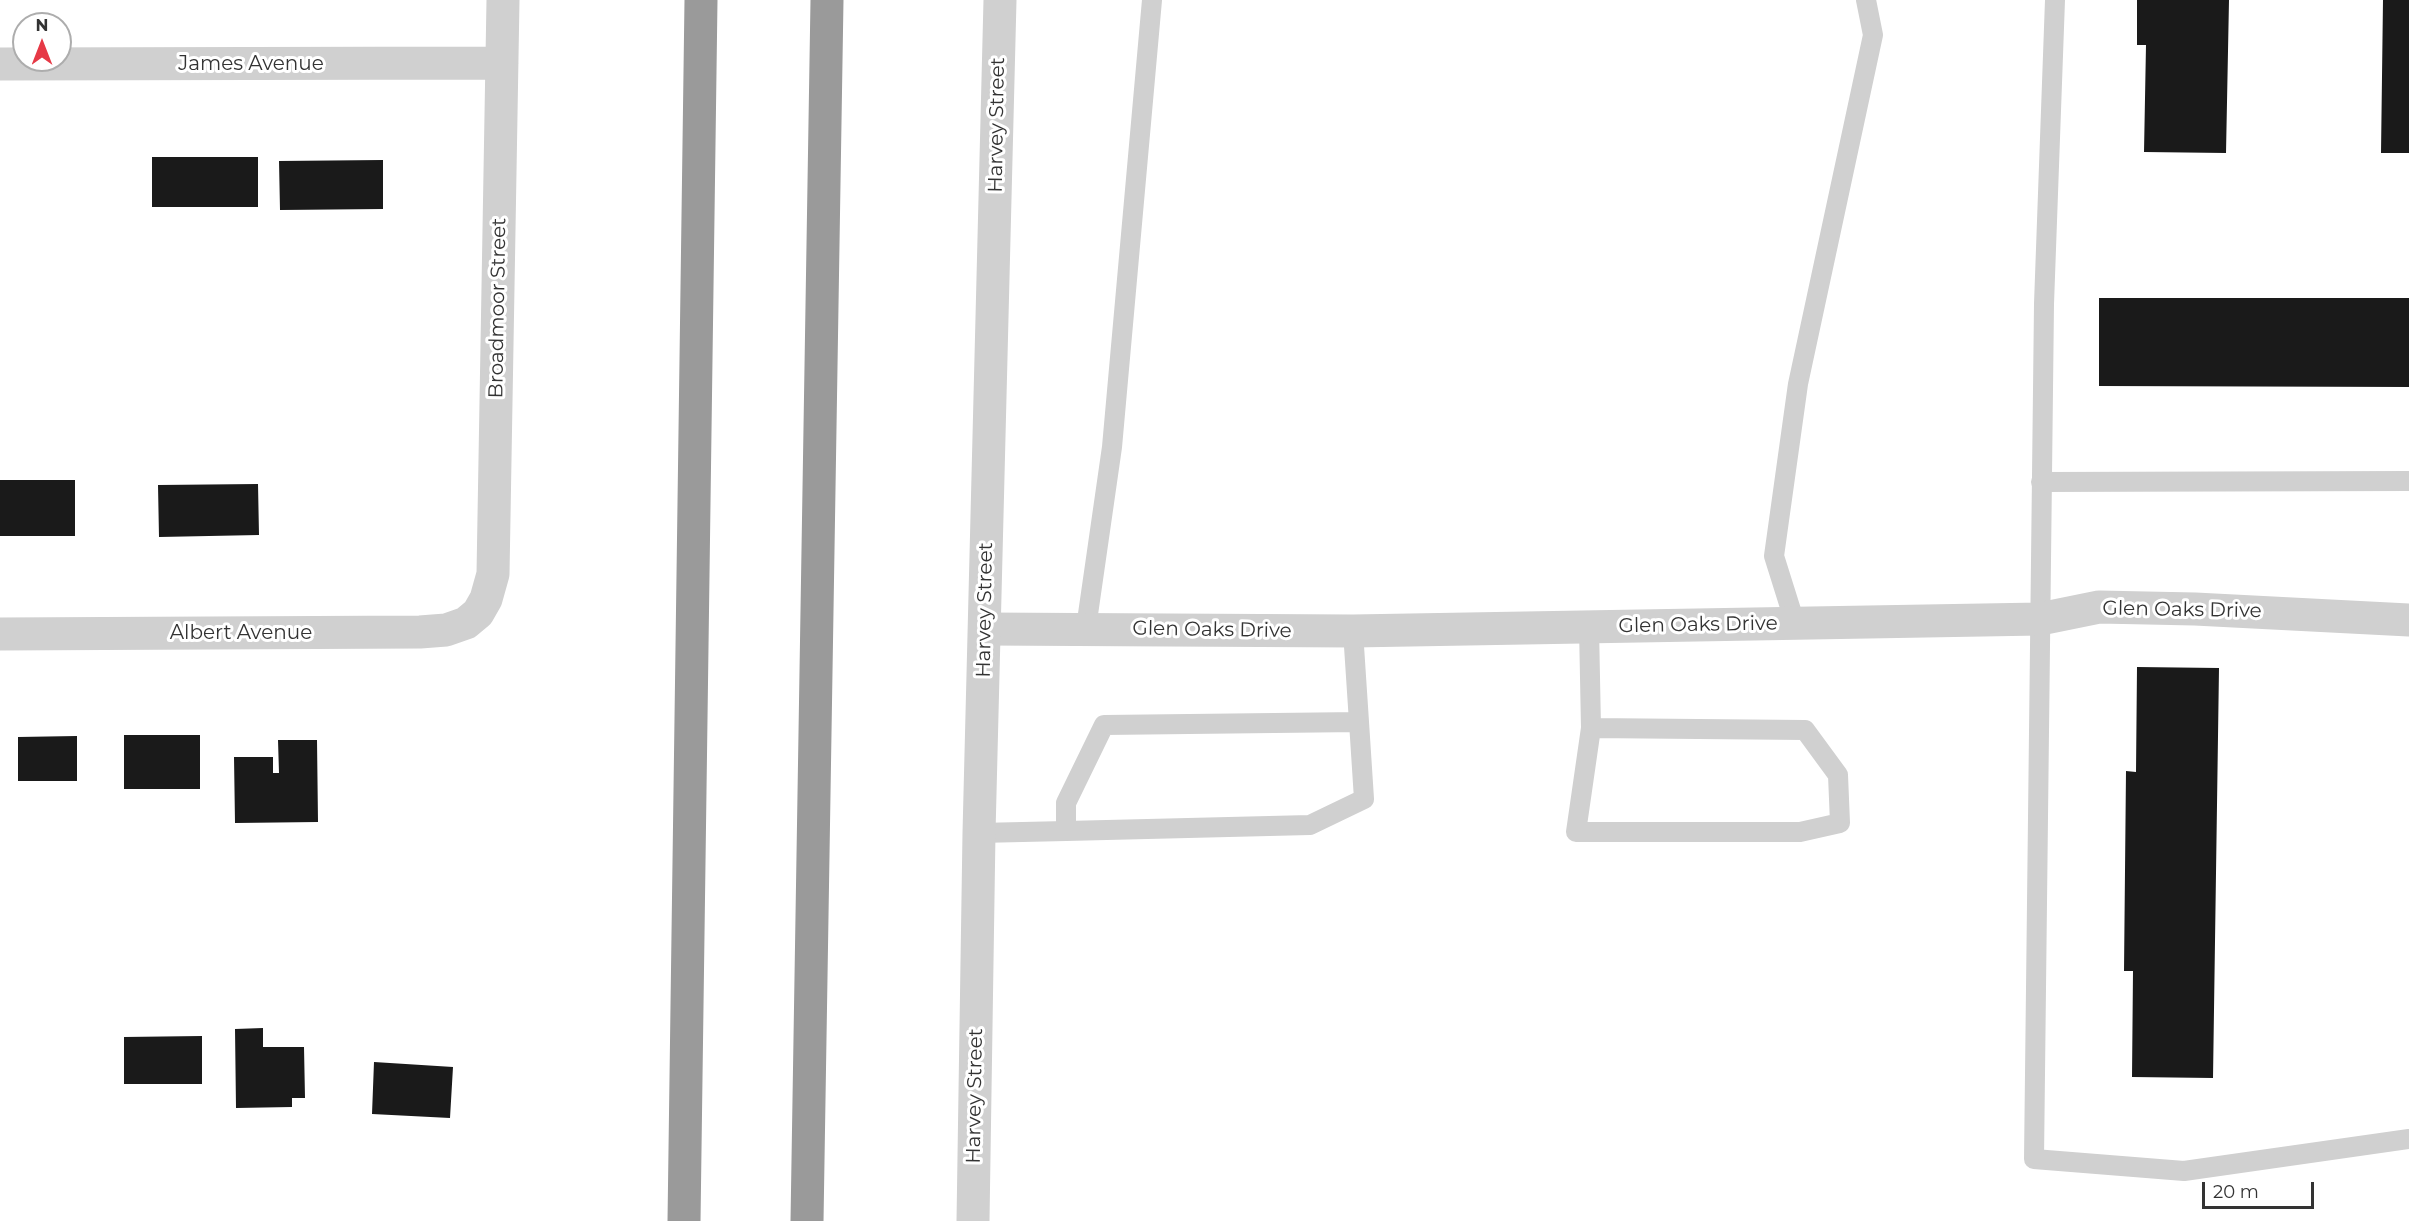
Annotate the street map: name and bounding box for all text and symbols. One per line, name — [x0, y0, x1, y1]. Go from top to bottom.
north arrow — [12, 12, 72, 72]
text: N — [36, 16, 48, 35]
street label: James Avenue — [178, 52, 324, 76]
street label: Harvey Street — [984, 57, 1010, 193]
street label: Broadmoor Street — [484, 217, 512, 399]
street label: Harvey Street — [972, 542, 998, 678]
street label: Glen Oaks Drive — [2102, 597, 2262, 623]
street label: Glen Oaks Drive — [1618, 612, 1778, 638]
street label: Glen Oaks Drive — [1132, 617, 1292, 643]
street label: Albert Avenue — [170, 621, 312, 645]
street label: Harvey Street — [962, 1028, 988, 1164]
scale bar — [2205, 1170, 2318, 1208]
text: 20 m — [2213, 1181, 2259, 1203]

